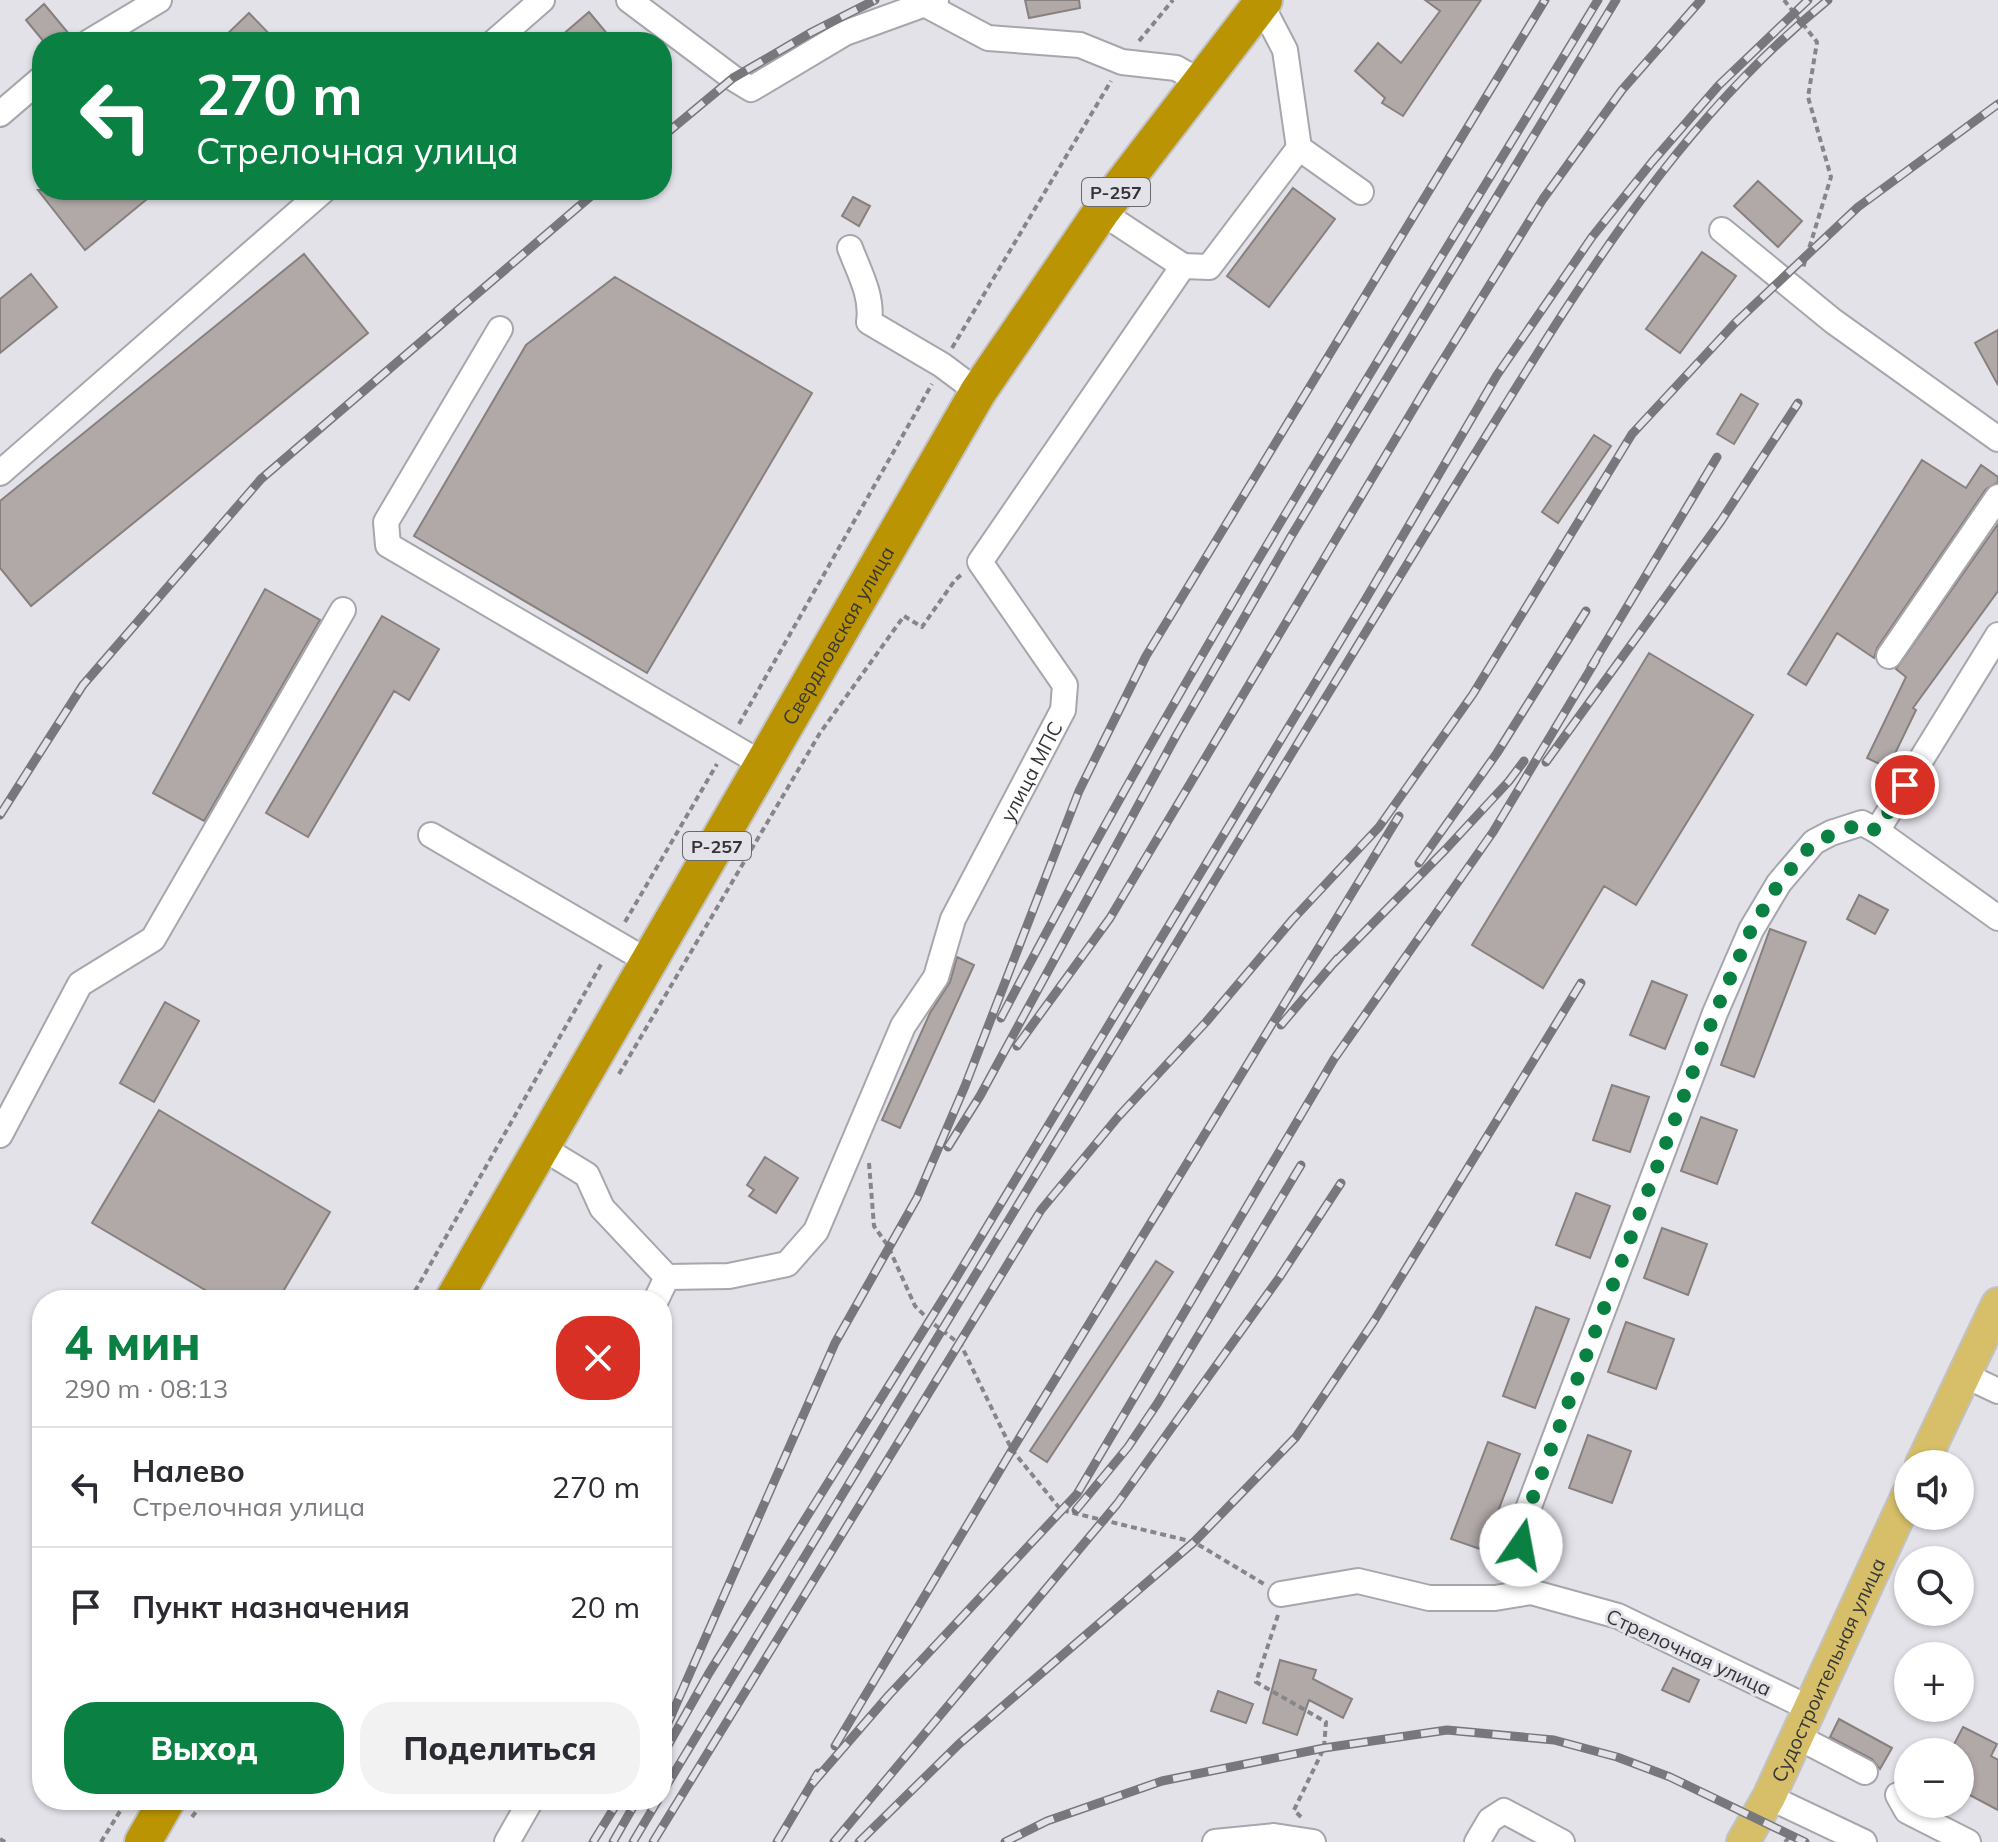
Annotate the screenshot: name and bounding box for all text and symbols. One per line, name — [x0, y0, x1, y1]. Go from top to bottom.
text: 270 m — [196, 59, 363, 129]
icon: left — [64, 64, 168, 168]
text: Стрелочная улица — [196, 128, 519, 173]
road number: Р-257 — [1082, 178, 1150, 206]
street label: Свердловская улица — [776, 541, 899, 729]
street label: улица МПС — [994, 717, 1067, 825]
pin — [1871, 751, 1939, 819]
icon: arrive — [1883, 763, 1927, 807]
road number: Р-257 — [683, 832, 751, 860]
text: 4 мин — [64, 1312, 201, 1372]
button: close — [556, 1316, 640, 1400]
text: 290 m · 08:13 — [64, 1372, 228, 1405]
map controls — [1894, 1450, 1974, 1818]
button: sound — [1894, 1450, 1974, 1530]
text: Налево — [132, 1452, 245, 1490]
icon: left — [64, 1465, 108, 1509]
text: 270 m — [552, 1468, 640, 1506]
text: Стрелочная улица — [132, 1490, 365, 1523]
position arrow — [1479, 1503, 1563, 1587]
button: search — [1894, 1546, 1974, 1626]
street label: Судостроительная улица — [1765, 1554, 1890, 1786]
icon: arrive — [64, 1585, 108, 1629]
text: Пункт назначения — [132, 1588, 410, 1626]
text: 20 m — [570, 1588, 640, 1626]
street label: Стрелочная улица — [1602, 1603, 1776, 1701]
button: + — [1894, 1642, 1974, 1722]
button: Выход — [64, 1702, 344, 1794]
button: Поделиться — [360, 1702, 640, 1794]
button: − — [1894, 1738, 1974, 1818]

